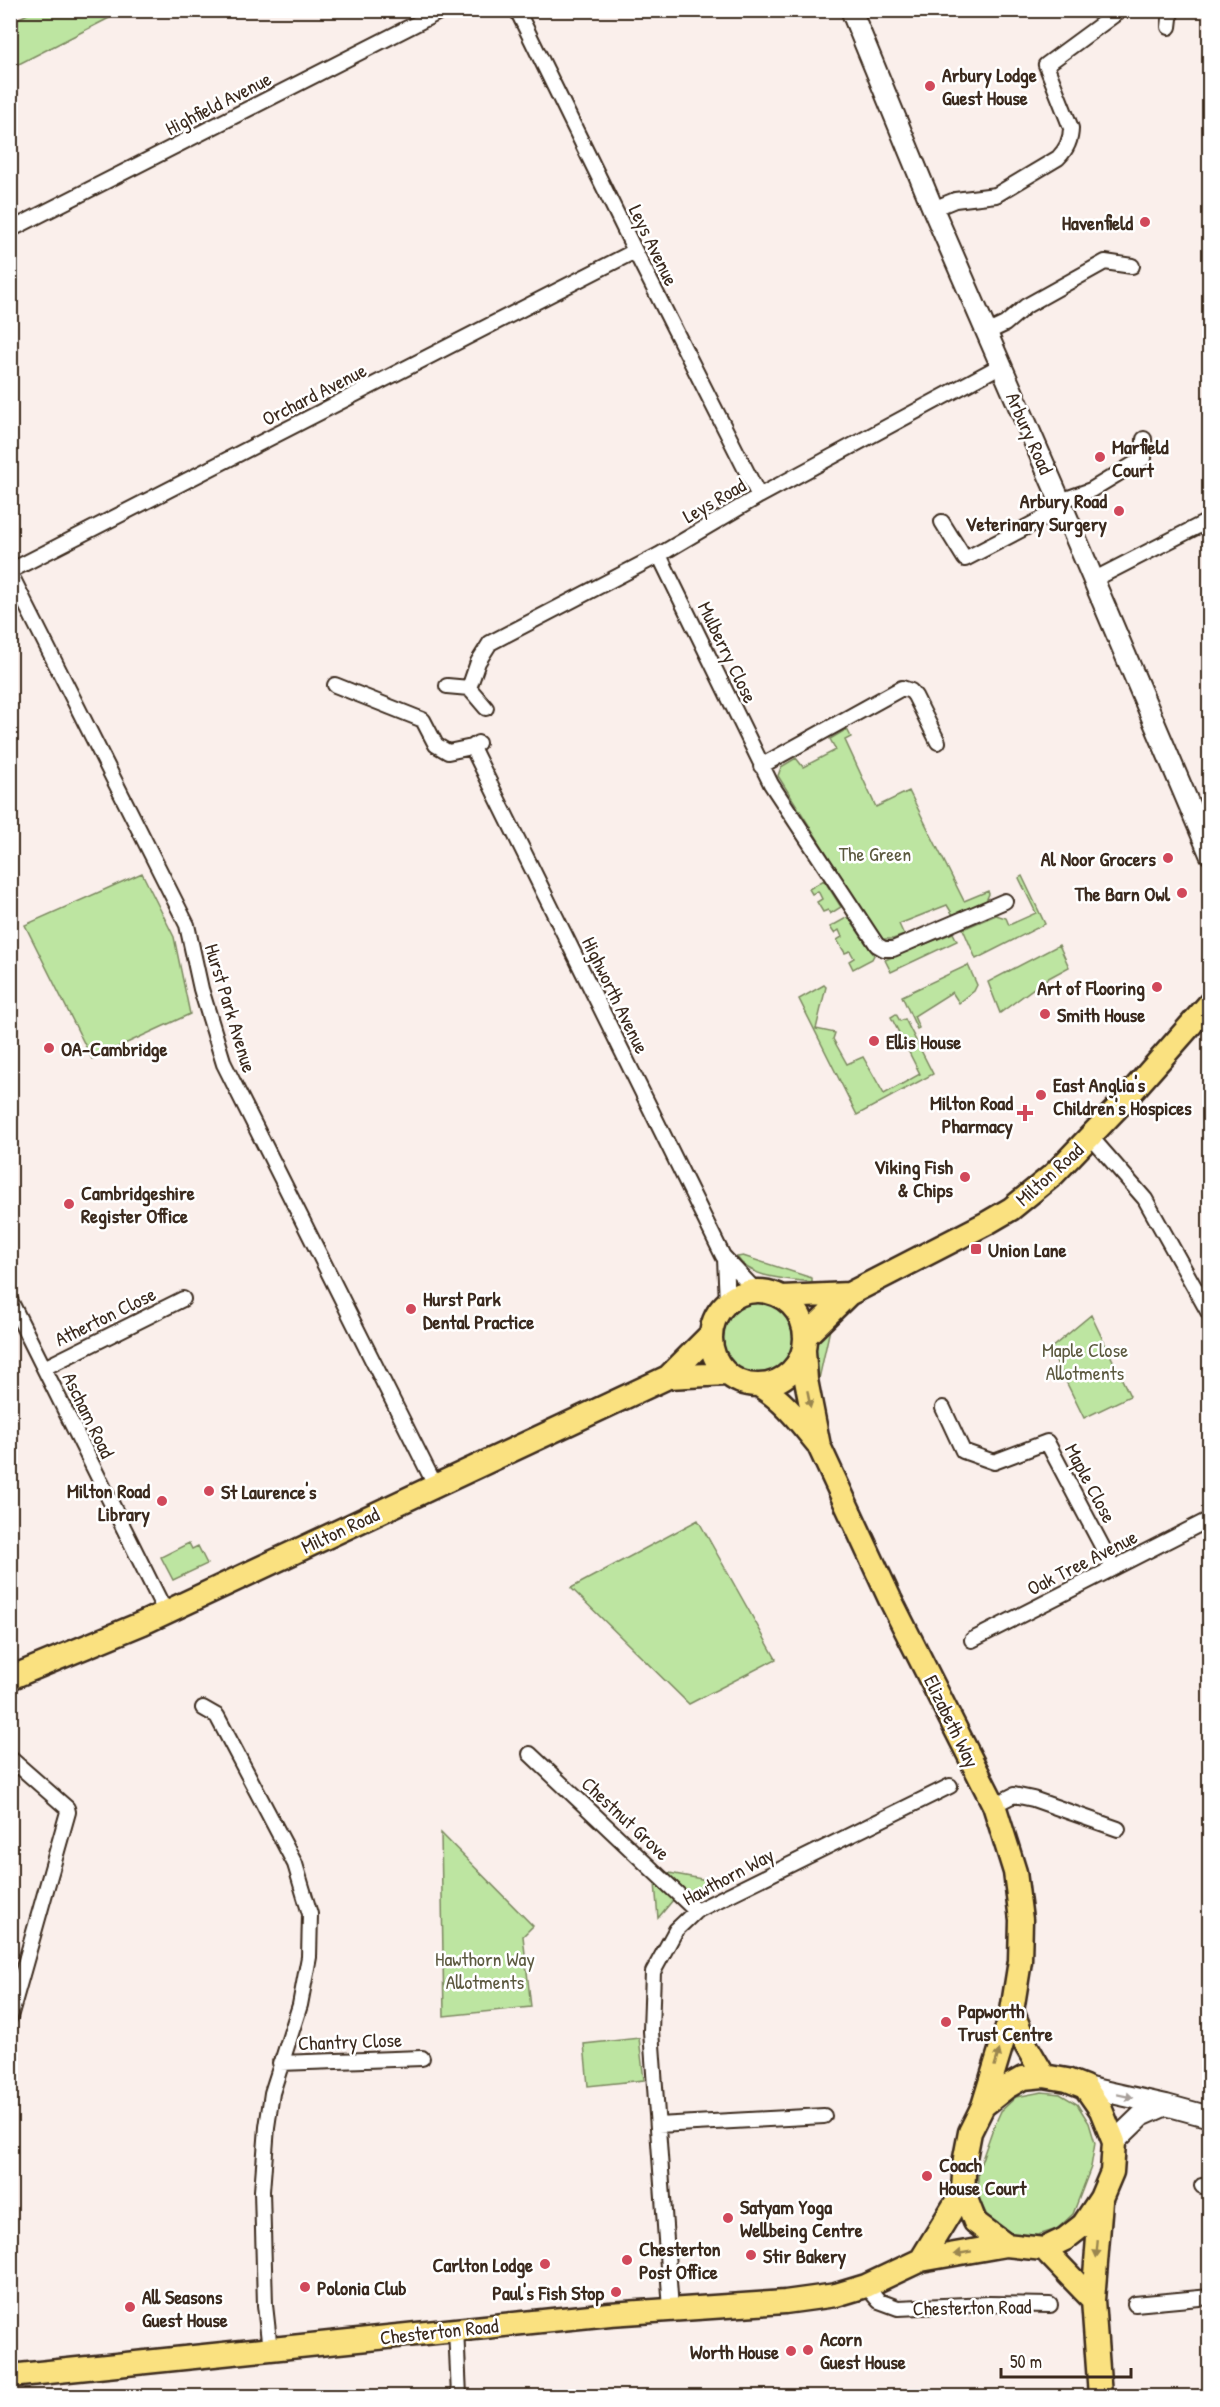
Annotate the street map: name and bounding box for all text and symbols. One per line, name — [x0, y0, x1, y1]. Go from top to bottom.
place label: Arbury Lodge Guest House — [942, 61, 1037, 111]
street label: Highfield Avenue — [160, 65, 276, 141]
marker: Arbury Lodge Guest House — [923, 79, 937, 93]
street label: Leys Avenue — [623, 200, 685, 290]
place label: Havenfield — [1062, 209, 1133, 236]
marker: Havenfield — [1138, 215, 1152, 229]
street label: Orchard Avenue — [257, 356, 371, 432]
street label: Arbury Road — [1000, 388, 1060, 479]
place label: Marfield Court — [1112, 433, 1169, 483]
marker: Marfield Court — [1093, 450, 1107, 464]
street label: Leys Road — [677, 471, 751, 529]
place label: Arbury Road Veterinary Surgery — [965, 487, 1108, 538]
marker: Arbury Road Veterinary Surgery — [1112, 504, 1126, 518]
street label: Mulberry Close — [692, 597, 764, 707]
park label: The Green — [839, 840, 911, 867]
place label: Al Noor Grocers — [1041, 845, 1156, 872]
marker: Al Noor Grocers — [1161, 851, 1175, 865]
place label: The Barn Owl — [1074, 880, 1171, 907]
marker: The Barn Owl — [1175, 886, 1189, 900]
street label: Highworth Avenue — [576, 932, 656, 1058]
street label: Hurst Park Avenue — [199, 940, 263, 1076]
place label: Art of Flooring — [1037, 974, 1145, 1002]
marker: Art of Flooring — [1150, 980, 1164, 994]
place label: Smith House — [1057, 1001, 1145, 1028]
marker: Smith House — [1038, 1007, 1052, 1021]
place label: Ellis House — [886, 1028, 961, 1055]
marker: Ellis House — [867, 1034, 881, 1048]
place label: OA-Cambridge — [61, 1035, 167, 1063]
marker: OA-Cambridge — [42, 1041, 56, 1055]
place label: East Anglia's Children's Hospices — [1053, 1071, 1192, 1122]
marker: East Anglia's Children's Hospices — [1034, 1088, 1048, 1102]
place label: Milton Road Pharmacy — [930, 1089, 1014, 1140]
marker: Milton Road Pharmacy — [1018, 1106, 1032, 1120]
street label: Milton Road — [1009, 1136, 1089, 1212]
place label: Viking Fish & Chips — [874, 1153, 954, 1204]
marker: Viking Fish & Chips — [958, 1170, 972, 1184]
place label: Cambridgeshire Register Office — [81, 1179, 195, 1230]
marker: Cambridgeshire Register Office — [62, 1197, 76, 1211]
place label: Union Lane — [988, 1236, 1067, 1263]
marker: Union Lane — [969, 1242, 983, 1256]
street label: Atherton Close — [50, 1280, 160, 1352]
place label: Hurst Park Dental Practice — [423, 1285, 534, 1335]
marker: Hurst Park Dental Practice — [404, 1302, 418, 1316]
park label: Maple Close Allotments — [1042, 1336, 1128, 1386]
street label: Ascham Road — [57, 1368, 121, 1463]
one-way arrow — [805, 1389, 814, 1408]
street label: Maple Close — [1059, 1439, 1123, 1527]
place label: Milton Road Library — [67, 1477, 151, 1528]
place label: St Laurence's — [221, 1478, 317, 1505]
marker: St Laurence's — [202, 1484, 216, 1498]
marker: Milton Road Library — [155, 1494, 169, 1508]
street label: Milton Road — [297, 1500, 384, 1560]
street label: Oak Tree Avenue — [1022, 1523, 1142, 1601]
street label: Elizabeth Way — [918, 1670, 986, 1772]
street label: Chestnut Grove — [576, 1770, 676, 1866]
street label: Hawthorn Way — [678, 1841, 778, 1911]
park label: Hawthorn Way Allotments — [435, 1945, 535, 1995]
place label: Papworth Trust Centre — [957, 1997, 1053, 2047]
marker: Papworth Trust Centre — [939, 2015, 953, 2029]
street label: Chantry Close — [298, 2026, 402, 2056]
one-way arrow — [992, 2049, 1002, 2067]
one-way arrow — [1116, 2092, 1135, 2101]
place label: Coach House Court — [939, 2151, 1027, 2201]
marker: Coach House Court — [920, 2169, 934, 2183]
place label: Satyam Yoga Wellbeing Centre — [740, 2193, 863, 2244]
marker: Satyam Yoga Wellbeing Centre — [721, 2211, 735, 2225]
place label: Chesterton Post Office — [639, 2235, 721, 2285]
one-way arrow — [1092, 2240, 1102, 2259]
place label: Stir Bakery — [763, 2242, 847, 2270]
marker: Stir Bakery — [744, 2248, 758, 2262]
one-way arrow — [954, 2248, 973, 2257]
place label: Carlton Lodge — [432, 2251, 533, 2279]
marker: Chesterton Post Office — [620, 2253, 634, 2267]
marker: Carlton Lodge — [538, 2257, 552, 2271]
place label: Polonia Club — [317, 2274, 407, 2301]
place label: Paul's Fish Stop — [492, 2279, 604, 2307]
marker: Polonia Club — [298, 2280, 312, 2294]
place label: All Seasons Guest House — [142, 2283, 228, 2333]
marker: Paul's Fish Stop — [609, 2285, 623, 2299]
street label: Chesterton Road — [912, 2292, 1032, 2322]
marker: All Seasons Guest House — [123, 2300, 137, 2314]
street label: Chesterton Road — [378, 2311, 500, 2351]
place label: Acorn Guest House — [820, 2325, 906, 2375]
place label: Worth House — [690, 2338, 779, 2365]
scale bar — [1001, 2341, 1132, 2379]
marker: Acorn Guest House — [801, 2343, 815, 2357]
marker: Worth House — [784, 2344, 798, 2358]
text: 50 m — [1010, 2349, 1042, 2374]

